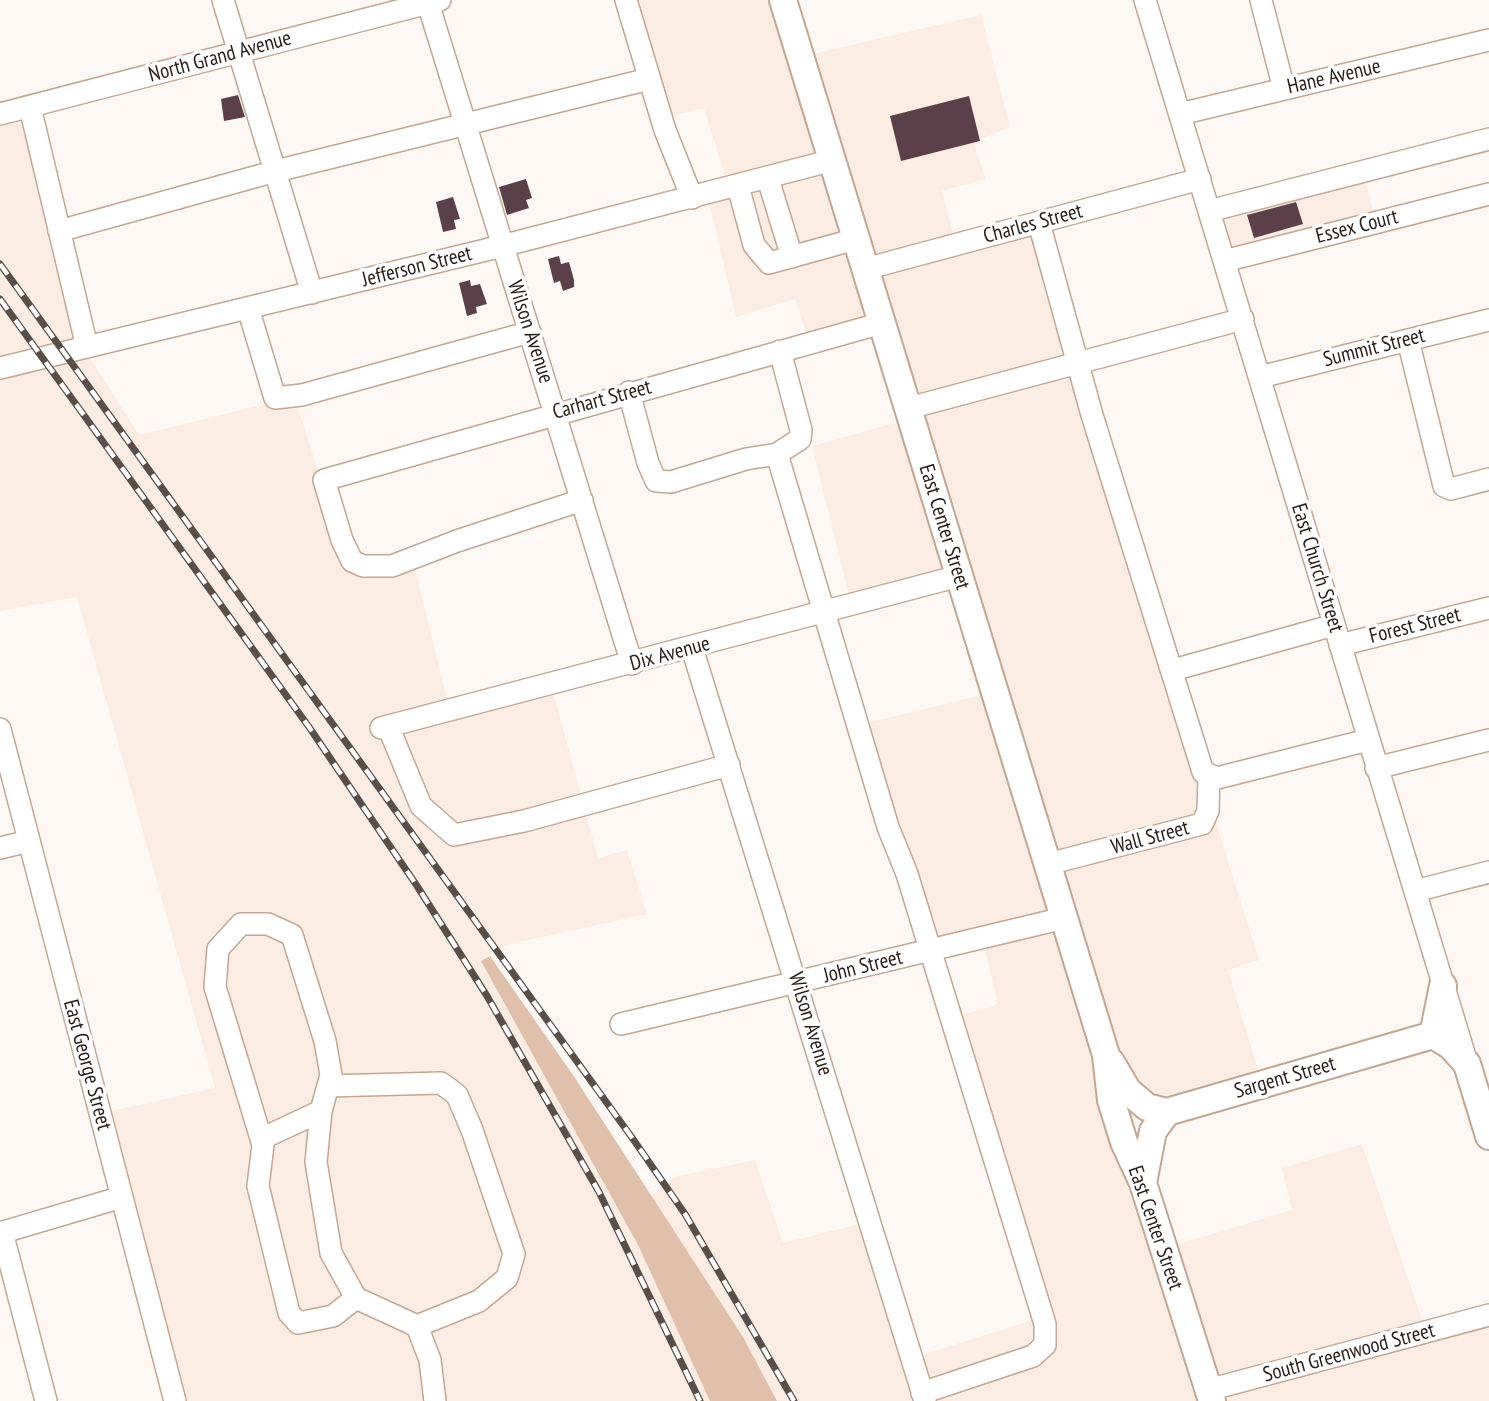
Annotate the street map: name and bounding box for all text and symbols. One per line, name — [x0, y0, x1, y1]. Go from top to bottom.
street label: North Grand Avenue — [146, 26, 294, 88]
street label: Hane Avenue — [1285, 54, 1383, 100]
street label: Charles Street — [981, 199, 1085, 249]
street label: Essex Court — [1313, 205, 1401, 249]
street label: Jefferson Street — [360, 241, 474, 293]
street label: Wilson Avenue — [502, 277, 558, 387]
street label: Summit Street — [1321, 323, 1427, 373]
street label: Carhart Street — [550, 375, 654, 425]
street label: East Center Street — [913, 461, 975, 593]
street label: East Church Street — [1285, 501, 1349, 635]
street label: Forest Street — [1367, 603, 1463, 649]
street label: Dix Avenue — [627, 631, 713, 677]
street label: Wall Street — [1108, 816, 1192, 860]
street label: John Street — [821, 945, 905, 989]
street label: Wilson Avenue — [782, 969, 838, 1079]
street label: East George Street — [57, 997, 117, 1133]
street label: Sargent Street — [1232, 1052, 1338, 1104]
street label: East Center Street — [1122, 1163, 1188, 1293]
street label: South Greenwood Street — [1261, 1318, 1437, 1388]

